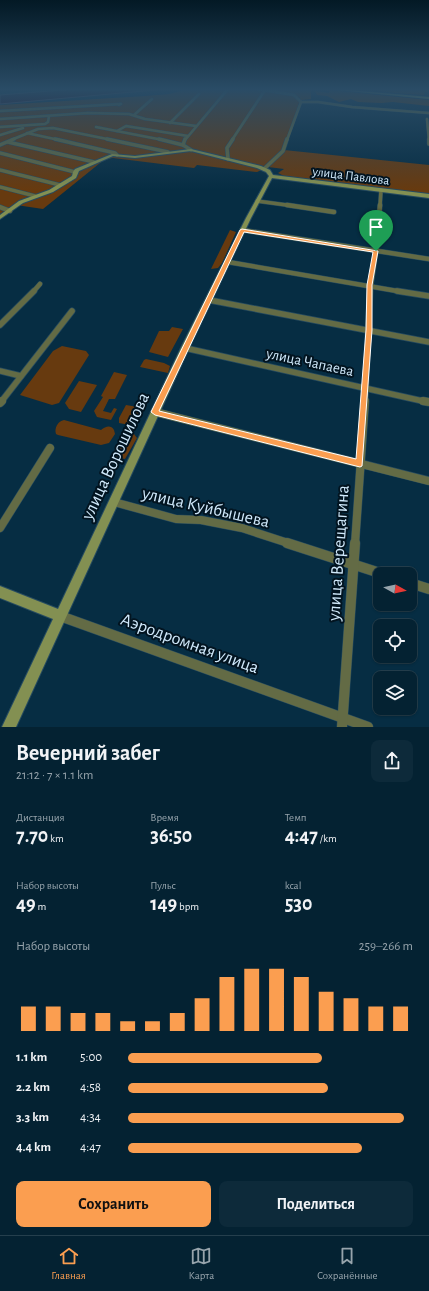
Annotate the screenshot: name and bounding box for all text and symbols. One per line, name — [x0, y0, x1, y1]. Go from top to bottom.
street label: улица Павлова — [311, 165, 390, 188]
pin — [359, 210, 393, 251]
icon: arrive — [365, 216, 387, 238]
street label: улица Чапаева — [264, 346, 355, 379]
street label: улица Ворошилова — [78, 390, 153, 524]
street label: улица Куйбышева — [139, 483, 271, 531]
street label: улица Верещагина — [325, 484, 353, 623]
north arrow — [373, 567, 417, 611]
map controls — [373, 567, 417, 715]
street label: Аэродромная улица — [118, 611, 261, 677]
button: locate — [373, 619, 417, 663]
button: layers — [373, 671, 417, 715]
button: share — [371, 740, 413, 782]
text: Вечерний забег — [16, 742, 160, 764]
text: 21:12 · 7 × 1.1 km — [16, 769, 93, 782]
text: Дистанция — [16, 812, 65, 823]
text: Время — [150, 812, 179, 823]
text: Темп — [285, 812, 307, 823]
text: 7.70 — [16, 826, 48, 846]
text: 36:50 — [150, 826, 192, 846]
text: 4:47 — [285, 826, 318, 846]
text: km — [48, 833, 64, 844]
text: /km — [318, 833, 337, 844]
text: Набор высоты — [16, 880, 79, 891]
text: Пульс — [150, 880, 176, 891]
text: kcal — [285, 880, 301, 891]
text: 49 — [16, 894, 36, 914]
text: 149 — [150, 894, 177, 914]
text: 530 — [285, 894, 312, 914]
text: m — [36, 901, 46, 912]
text: bpm — [177, 901, 199, 912]
text: Набор высоты — [16, 940, 90, 953]
text: 259–266 m — [359, 940, 413, 953]
text: 1.1 km — [16, 1051, 47, 1064]
text: 5:00 — [80, 1051, 102, 1064]
text: 2.2 km — [16, 1081, 50, 1094]
text: 4:58 — [80, 1081, 101, 1094]
text: 3.3 km — [16, 1111, 49, 1124]
text: 4:34 — [80, 1111, 101, 1124]
text: 4.4 km — [16, 1141, 51, 1154]
text: 4:47 — [80, 1141, 101, 1154]
button: Сохранить — [16, 1181, 211, 1227]
button: Поделиться — [219, 1181, 413, 1227]
tab: Главная — [51, 1245, 86, 1282]
tab: Карта — [188, 1245, 214, 1282]
tab: Сохранённые — [317, 1245, 378, 1282]

